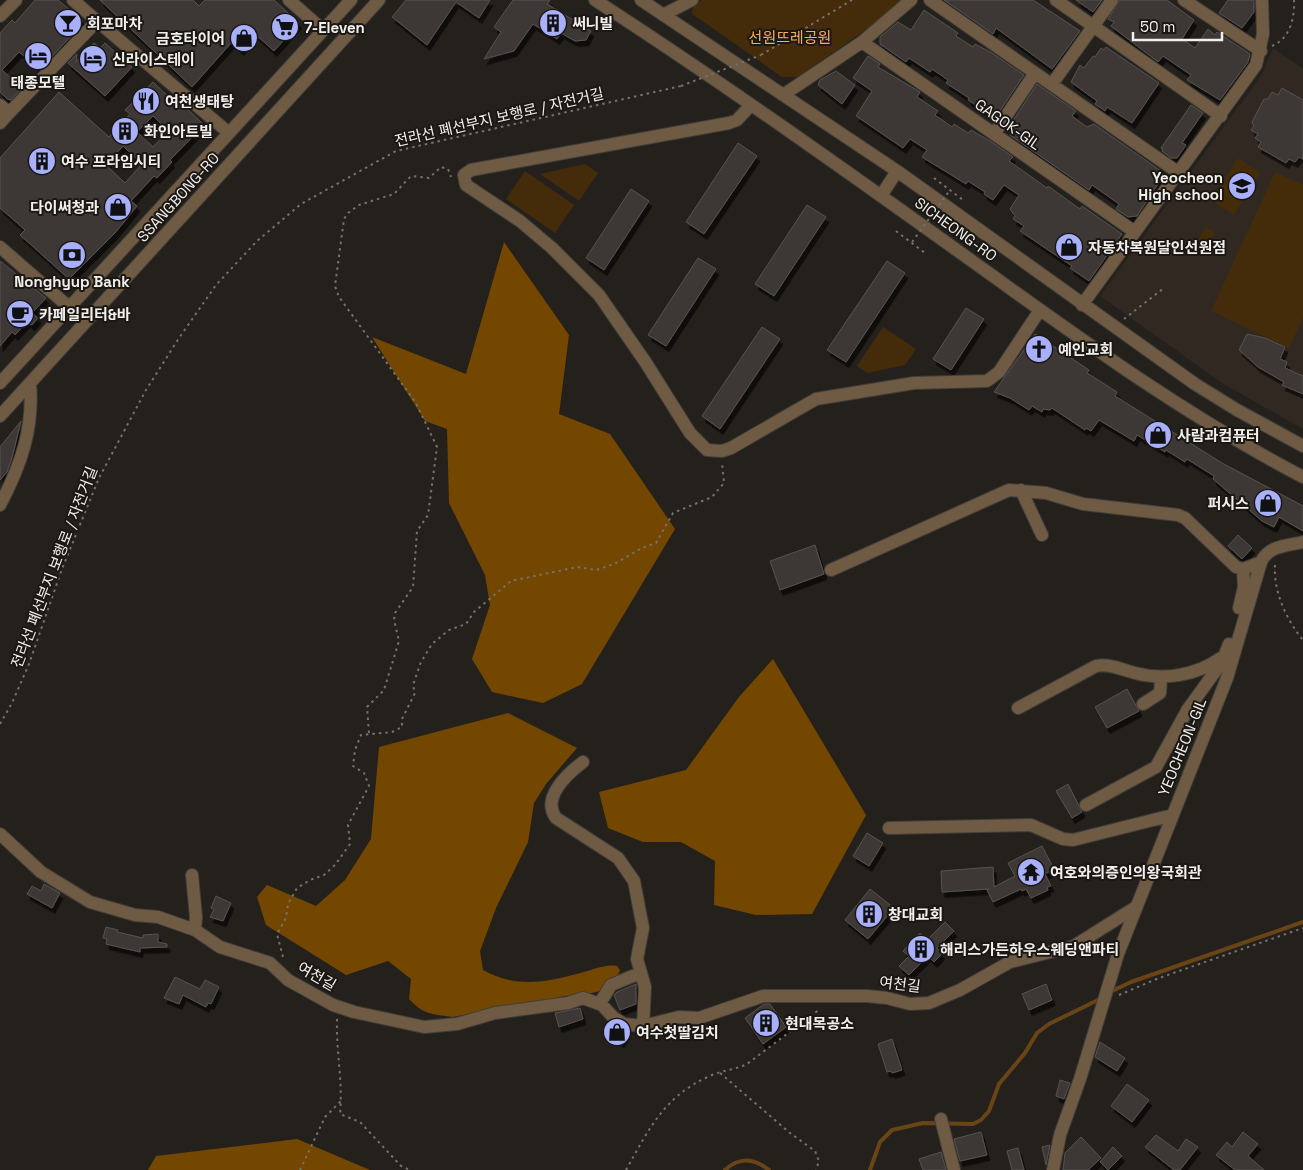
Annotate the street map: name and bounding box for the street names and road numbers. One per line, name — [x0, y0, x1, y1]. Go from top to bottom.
street label: 전라선 폐선부지 보행로 / 자전거길 — [393, 84, 605, 150]
street label: GAGOK-GIL — [971, 94, 1045, 154]
street label: SSANGBONG-RO — [133, 148, 223, 246]
street label: SICHEONG-RO — [911, 193, 1001, 265]
street label: 전라선 폐선부지 보행로 / 자전거길 — [7, 464, 101, 670]
street label: YEOCHEON-GIL — [1154, 695, 1210, 799]
street label: 여천길 — [294, 957, 340, 995]
street label: 여천길 — [878, 972, 922, 996]

